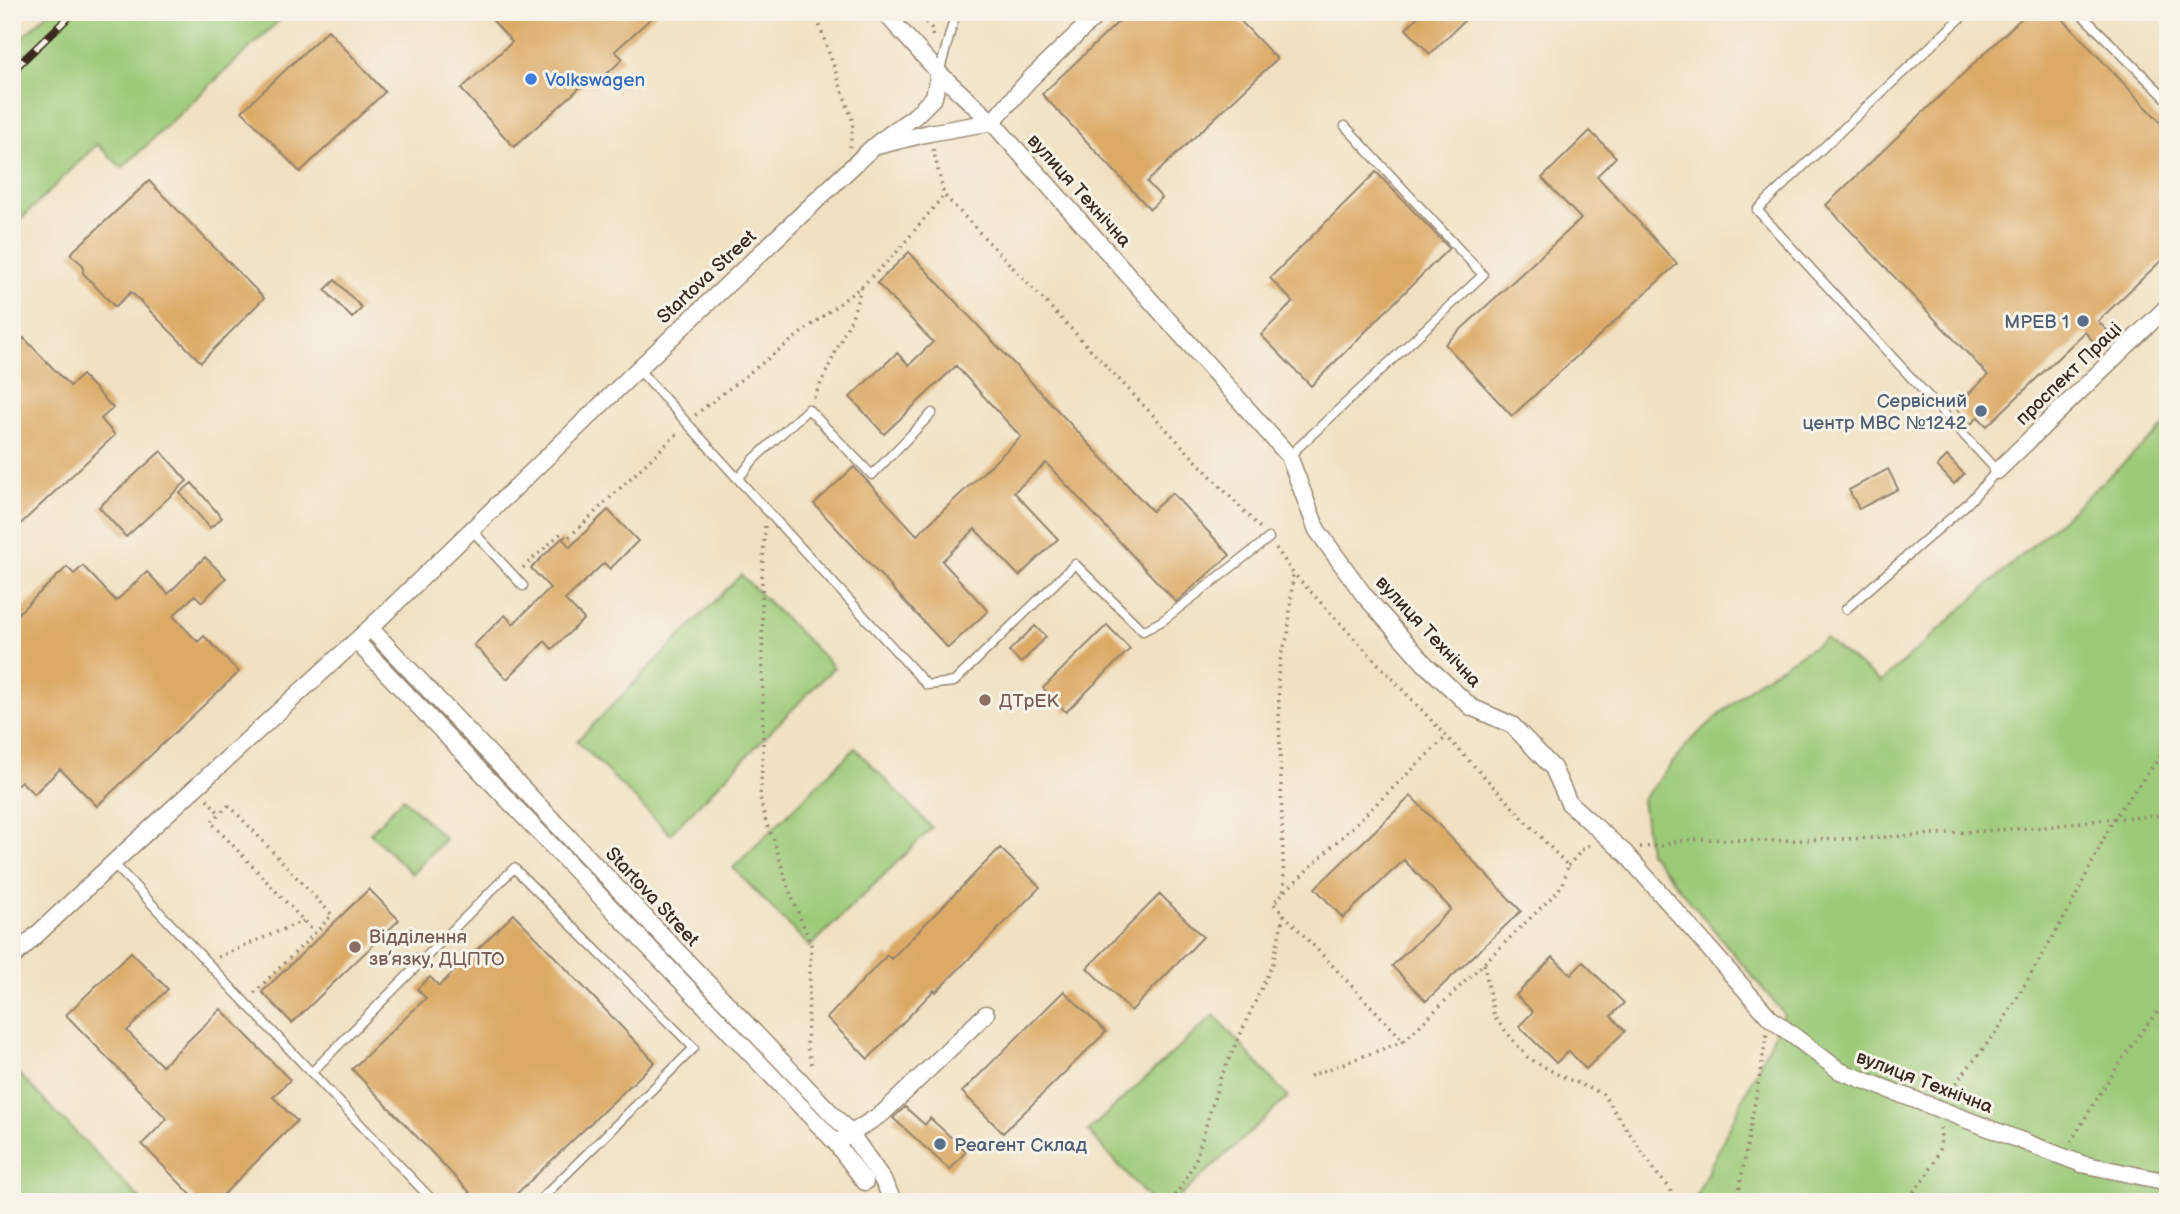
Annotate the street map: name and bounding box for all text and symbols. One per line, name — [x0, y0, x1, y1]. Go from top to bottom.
place label: Volkswagen — [545, 69, 645, 92]
marker: Volkswagen — [523, 71, 539, 87]
street label: вулиця Технічна — [1022, 130, 1136, 252]
street label: Startova Street — [653, 225, 761, 329]
place label: МРЕВ 1 — [2004, 311, 2069, 334]
marker: МРЕВ 1 — [2075, 313, 2091, 329]
street label: проспект Праці — [2011, 318, 2127, 431]
place label: Сервісний центр МВС №1242 — [1802, 390, 1968, 435]
marker: Сервісний центр МВС №1242 — [1973, 403, 1989, 419]
street label: вулиця Технічна — [1370, 571, 1486, 693]
place label: ДТрЕК — [999, 690, 1060, 713]
marker: ДТрЕК — [977, 692, 993, 708]
street label: Startova Street — [600, 843, 704, 951]
place label: Відділення зв’язку, ДЦПТО — [369, 926, 505, 971]
marker: Відділення зв’язку, ДЦПТО — [347, 939, 363, 955]
street label: вулиця Технічна — [1853, 1046, 1996, 1119]
place label: Реагент Склад — [954, 1134, 1088, 1157]
marker: Реагент Склад — [932, 1136, 948, 1152]

